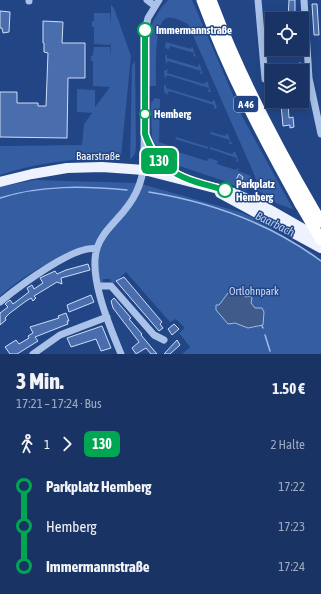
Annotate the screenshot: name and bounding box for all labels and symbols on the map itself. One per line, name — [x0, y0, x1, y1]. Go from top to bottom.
marker: Immermannstraße — [137, 22, 153, 38]
place label: Immermannstraße — [156, 24, 232, 36]
road number: A 46 — [234, 96, 258, 112]
marker: Hemberg — [139, 108, 151, 120]
place label: Hemberg — [154, 108, 191, 120]
line badge: 130 — [136, 148, 182, 174]
street label: Baarstraße — [76, 150, 120, 162]
place label: Parkplatz Hemberg — [236, 178, 275, 203]
marker: Parkplatz Hemberg — [217, 182, 233, 198]
water label: Baarbach — [253, 209, 297, 240]
park label: Ortlohnpark — [229, 285, 279, 297]

